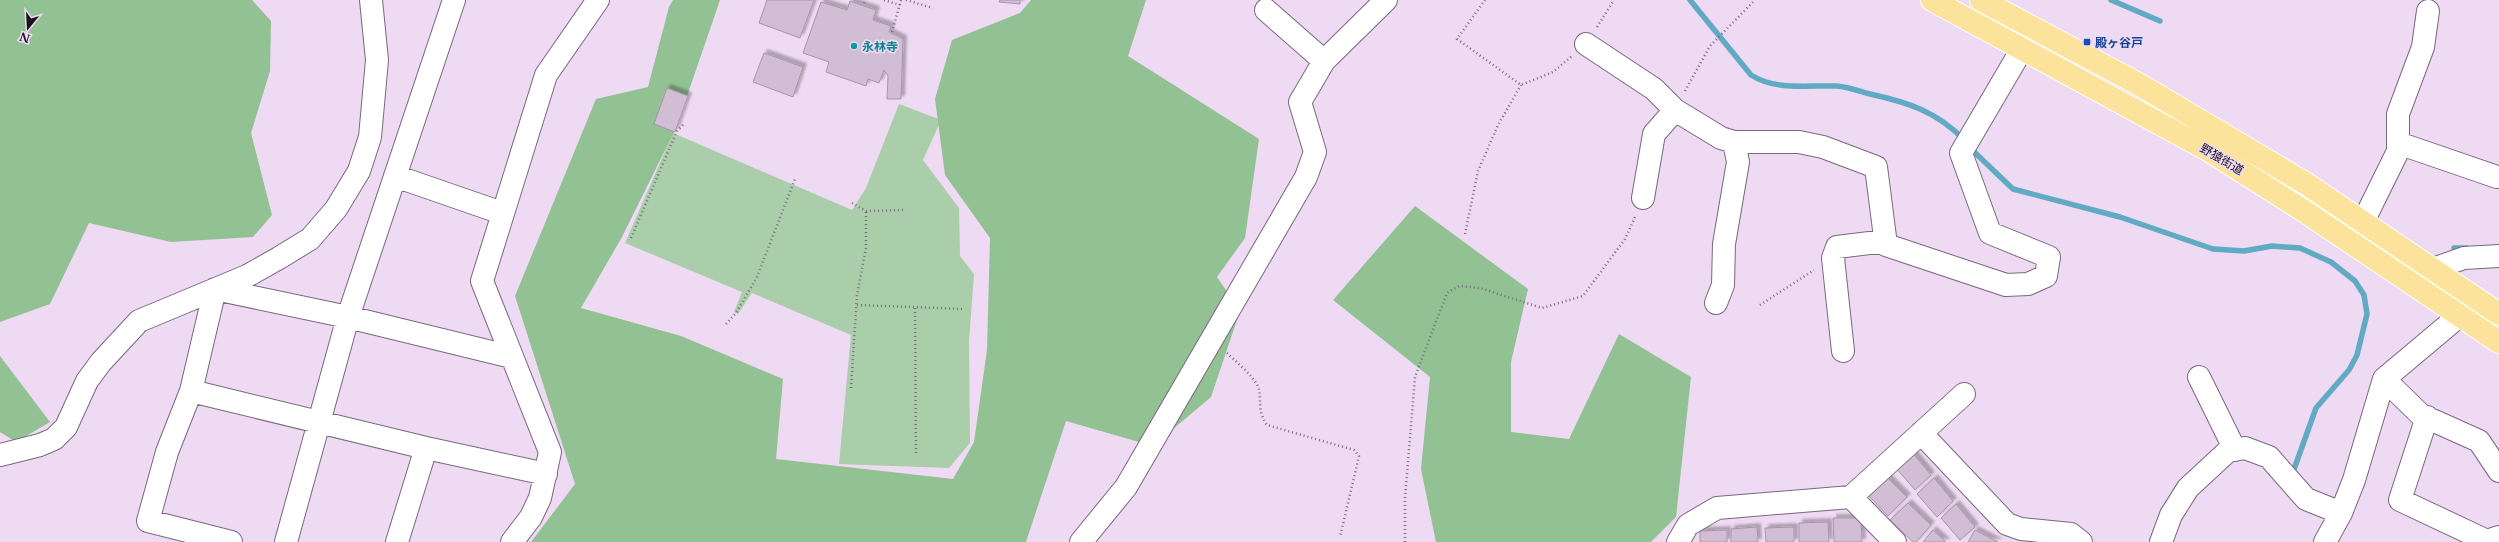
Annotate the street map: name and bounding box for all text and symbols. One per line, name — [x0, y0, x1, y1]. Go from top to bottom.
north arrow — [8, 8, 48, 48]
text: N — [17, 29, 32, 46]
place label: 殿ヶ谷戸 — [2095, 35, 2143, 50]
marker: 殿ヶ谷戸 — [2082, 37, 2092, 47]
place label: 永林寺 — [862, 39, 898, 54]
marker: 永林寺 — [849, 41, 859, 51]
street label: 野猿街道 — [2198, 140, 2246, 178]

